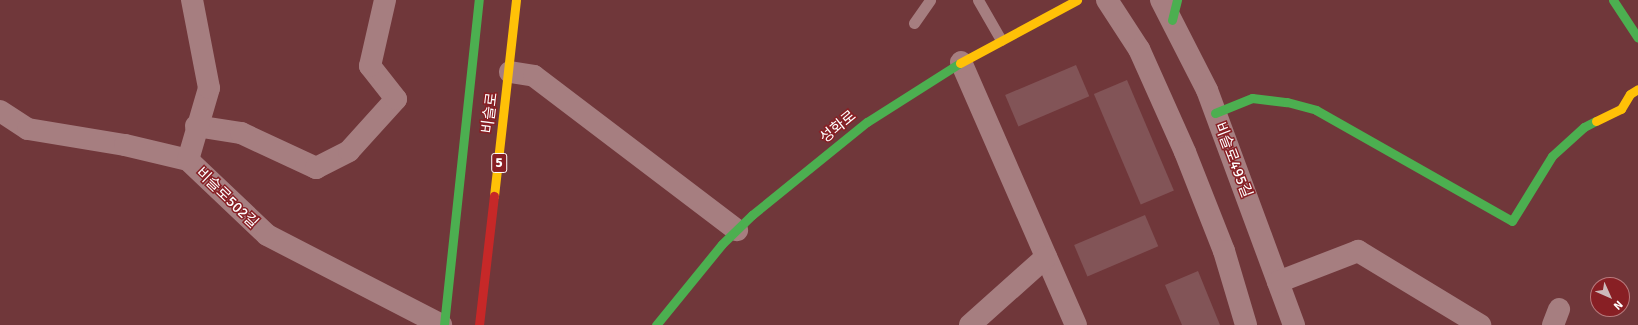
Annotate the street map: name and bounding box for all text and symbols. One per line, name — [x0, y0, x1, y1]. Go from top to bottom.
street label: 비슬로 — [479, 91, 501, 135]
street label: 성화로 — [816, 107, 860, 147]
street label: 비슬로495길 — [1210, 120, 1256, 200]
road number: 5 — [491, 151, 507, 175]
street label: 비슬로502길 — [192, 164, 262, 232]
north arrow — [1590, 277, 1630, 317]
text: N — [1611, 298, 1625, 312]

